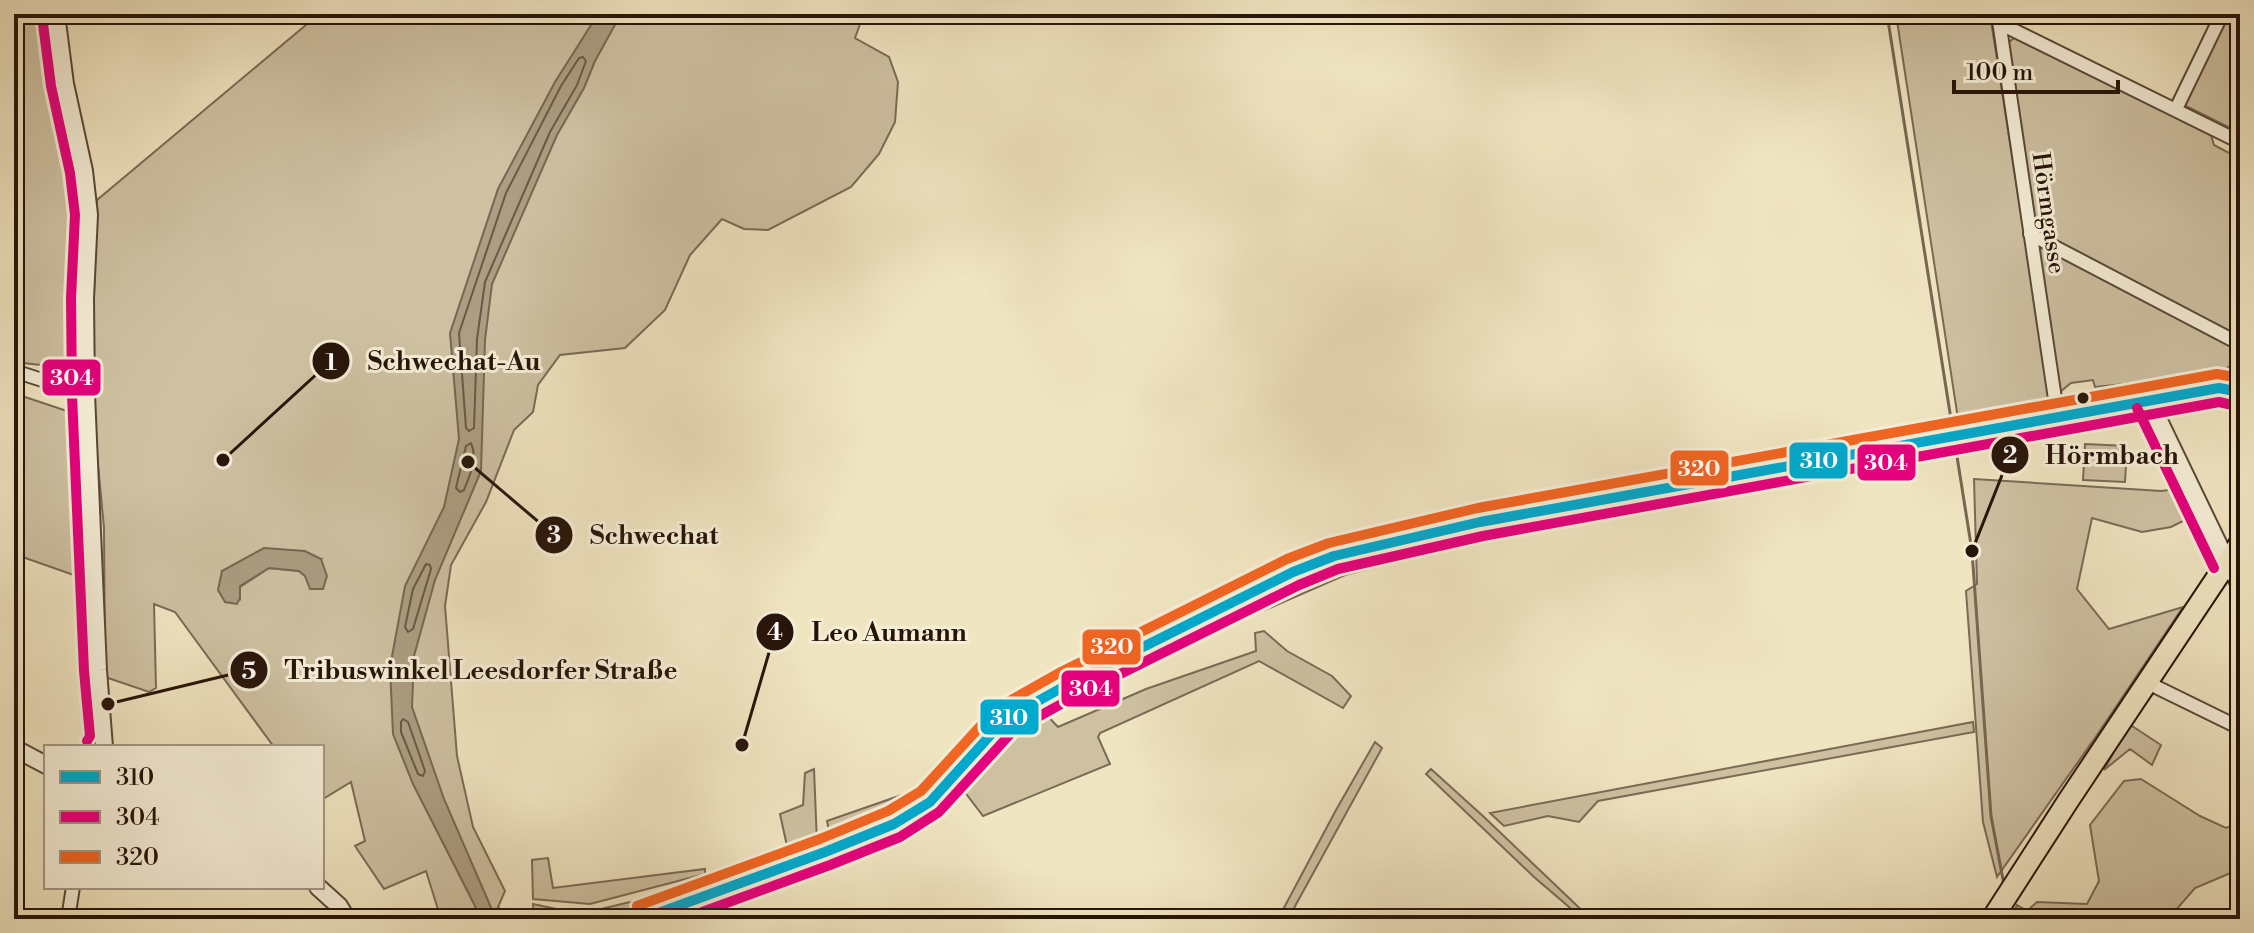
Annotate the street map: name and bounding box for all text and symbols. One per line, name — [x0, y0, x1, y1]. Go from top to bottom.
scale bar — [1954, 44, 2118, 94]
text: 100 m — [1966, 58, 2033, 88]
street label: Hörmgasse — [2025, 150, 2071, 276]
callout: Schwechat-Au — [311, 336, 556, 386]
text: Schwechat-Au — [367, 346, 541, 378]
text: 1 — [325, 348, 337, 378]
line badge: 304 — [41, 358, 102, 397]
text: 304 — [50, 365, 94, 392]
unlabelled marker — [2075, 390, 2091, 406]
callout: Hörmbach — [1990, 430, 2195, 480]
text: Hörmbach — [2045, 440, 2179, 472]
line badge: 310 — [1788, 441, 1849, 480]
text: 2 — [2003, 441, 2018, 471]
line badge: 304 — [1856, 443, 1917, 482]
text: 310 — [1800, 448, 1838, 475]
line badge: 320 — [1669, 449, 1730, 487]
text: 304 — [1864, 450, 1908, 477]
text: 320 — [1678, 456, 1721, 483]
callout: Schwechat — [534, 510, 734, 560]
text: Schwechat — [590, 520, 719, 552]
text: 3 — [547, 521, 561, 551]
callout: Leo Aumann — [755, 607, 982, 657]
text: Leo Aumann — [811, 617, 967, 649]
text: 4 — [767, 618, 783, 648]
line badge: 320 — [1081, 628, 1142, 666]
text: 320 — [1091, 634, 1134, 661]
callout: Tribuswinkel Leesdorfer Straße — [229, 645, 694, 695]
text: Tribuswinkel Leesdorfer Straße — [285, 655, 677, 687]
text: 5 — [242, 657, 257, 687]
line badge: 304 — [1060, 669, 1121, 708]
text: 304 — [1069, 676, 1113, 703]
line badge: 310 — [979, 698, 1040, 736]
text: 310 — [990, 705, 1028, 732]
legend — [44, 745, 324, 889]
text: 310 — [116, 763, 154, 793]
text: 304 — [116, 803, 159, 833]
text: 320 — [116, 843, 159, 873]

